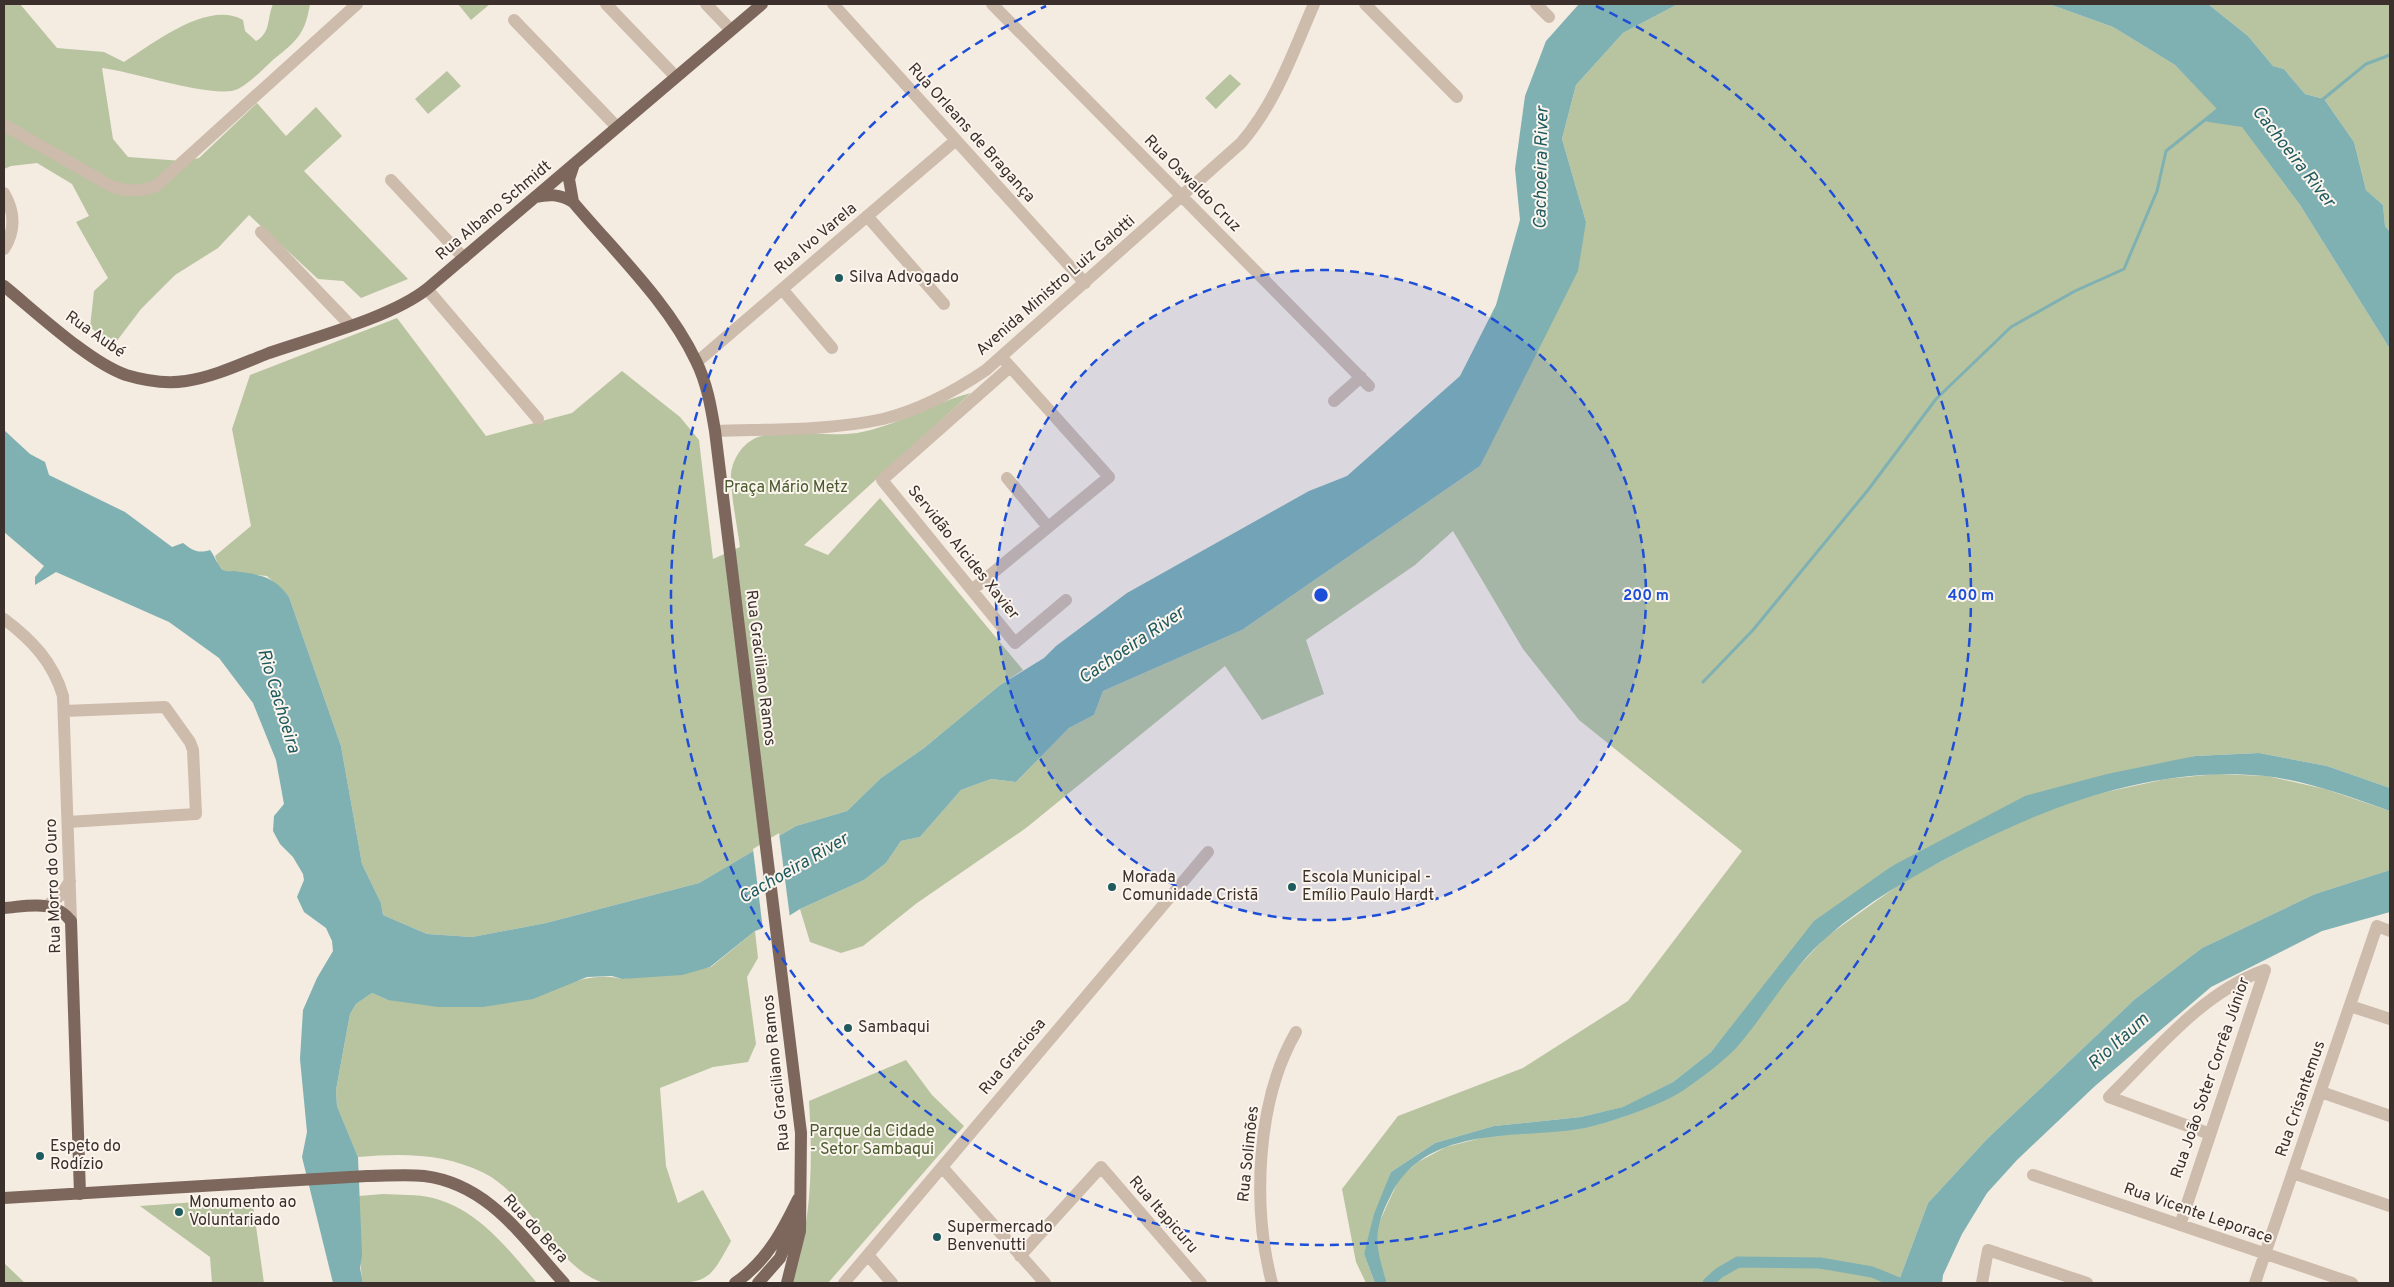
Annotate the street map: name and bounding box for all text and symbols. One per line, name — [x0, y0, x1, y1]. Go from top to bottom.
street label: Rua Orleans de Bragança — [903, 59, 1039, 207]
water label: Cachoeira River — [2246, 101, 2341, 214]
water label: Cachoeira River — [1529, 104, 1555, 230]
street label: Rua Oswaldo Cruz — [1139, 131, 1245, 237]
street label: Rua Albano Schmidt — [432, 157, 556, 265]
street label: Rua Ivo Varela — [771, 199, 861, 279]
street label: Avenida Ministro Luiz Galotti — [972, 211, 1140, 361]
place label: Silva Advogado — [849, 268, 959, 288]
marker: Silva Advogado — [833, 272, 845, 284]
street label: Rua Aubé — [61, 307, 129, 363]
park label: Praça Mário Metz — [724, 478, 848, 498]
street label: Servidão Alcides Xavier — [903, 482, 1023, 624]
centre of rings — [1312, 586, 1330, 604]
text: 200 m — [1623, 587, 1669, 606]
text: 400 m — [1948, 587, 1994, 606]
street label: Rua Graciliano Ramos — [740, 589, 780, 747]
water label: Cachoeira River — [1075, 601, 1191, 690]
water label: Rio Cachoeira — [251, 646, 305, 757]
street label: Rua Morro do Ouro — [42, 818, 66, 954]
water label: Cachoeira River — [735, 827, 855, 910]
place label: Morada Comunidade Cristã — [1122, 868, 1258, 906]
place label: Escola Municipal - Emílio Paulo Hardt — [1302, 868, 1434, 906]
marker: Morada Comunidade Cristã — [1106, 881, 1118, 893]
marker: Escola Municipal - Emílio Paulo Hardt — [1286, 881, 1298, 893]
street label: Rua João Soter Corrêa Júnior — [2167, 975, 2255, 1181]
street label: Rua Graciliano Ramos — [759, 994, 795, 1152]
water label: Rio Itaum — [2084, 1008, 2155, 1075]
street label: Rua Graciosa — [975, 1015, 1051, 1099]
place label: Sambaqui — [858, 1018, 930, 1038]
marker: Sambaqui — [842, 1022, 854, 1034]
street label: Rua Crisantemus — [2272, 1038, 2330, 1160]
street label: Rua Solimões — [1234, 1105, 1264, 1203]
park label: Parque da Cidade - Setor Sambaqui — [809, 1122, 935, 1160]
place label: Espeto do Rodízio — [50, 1137, 121, 1175]
marker: Espeto do Rodízio — [34, 1150, 46, 1162]
street label: Rua Itapicuru — [1124, 1172, 1202, 1258]
street label: Rua Vicente Leporace — [2121, 1179, 2275, 1249]
street label: Rua do Bera — [498, 1190, 572, 1268]
place label: Monumento ao Voluntariado — [189, 1193, 296, 1231]
marker: Monumento ao Voluntariado — [173, 1206, 185, 1218]
place label: Supermercado Benvenutti — [947, 1218, 1053, 1256]
marker: Supermercado Benvenutti — [931, 1231, 943, 1243]

